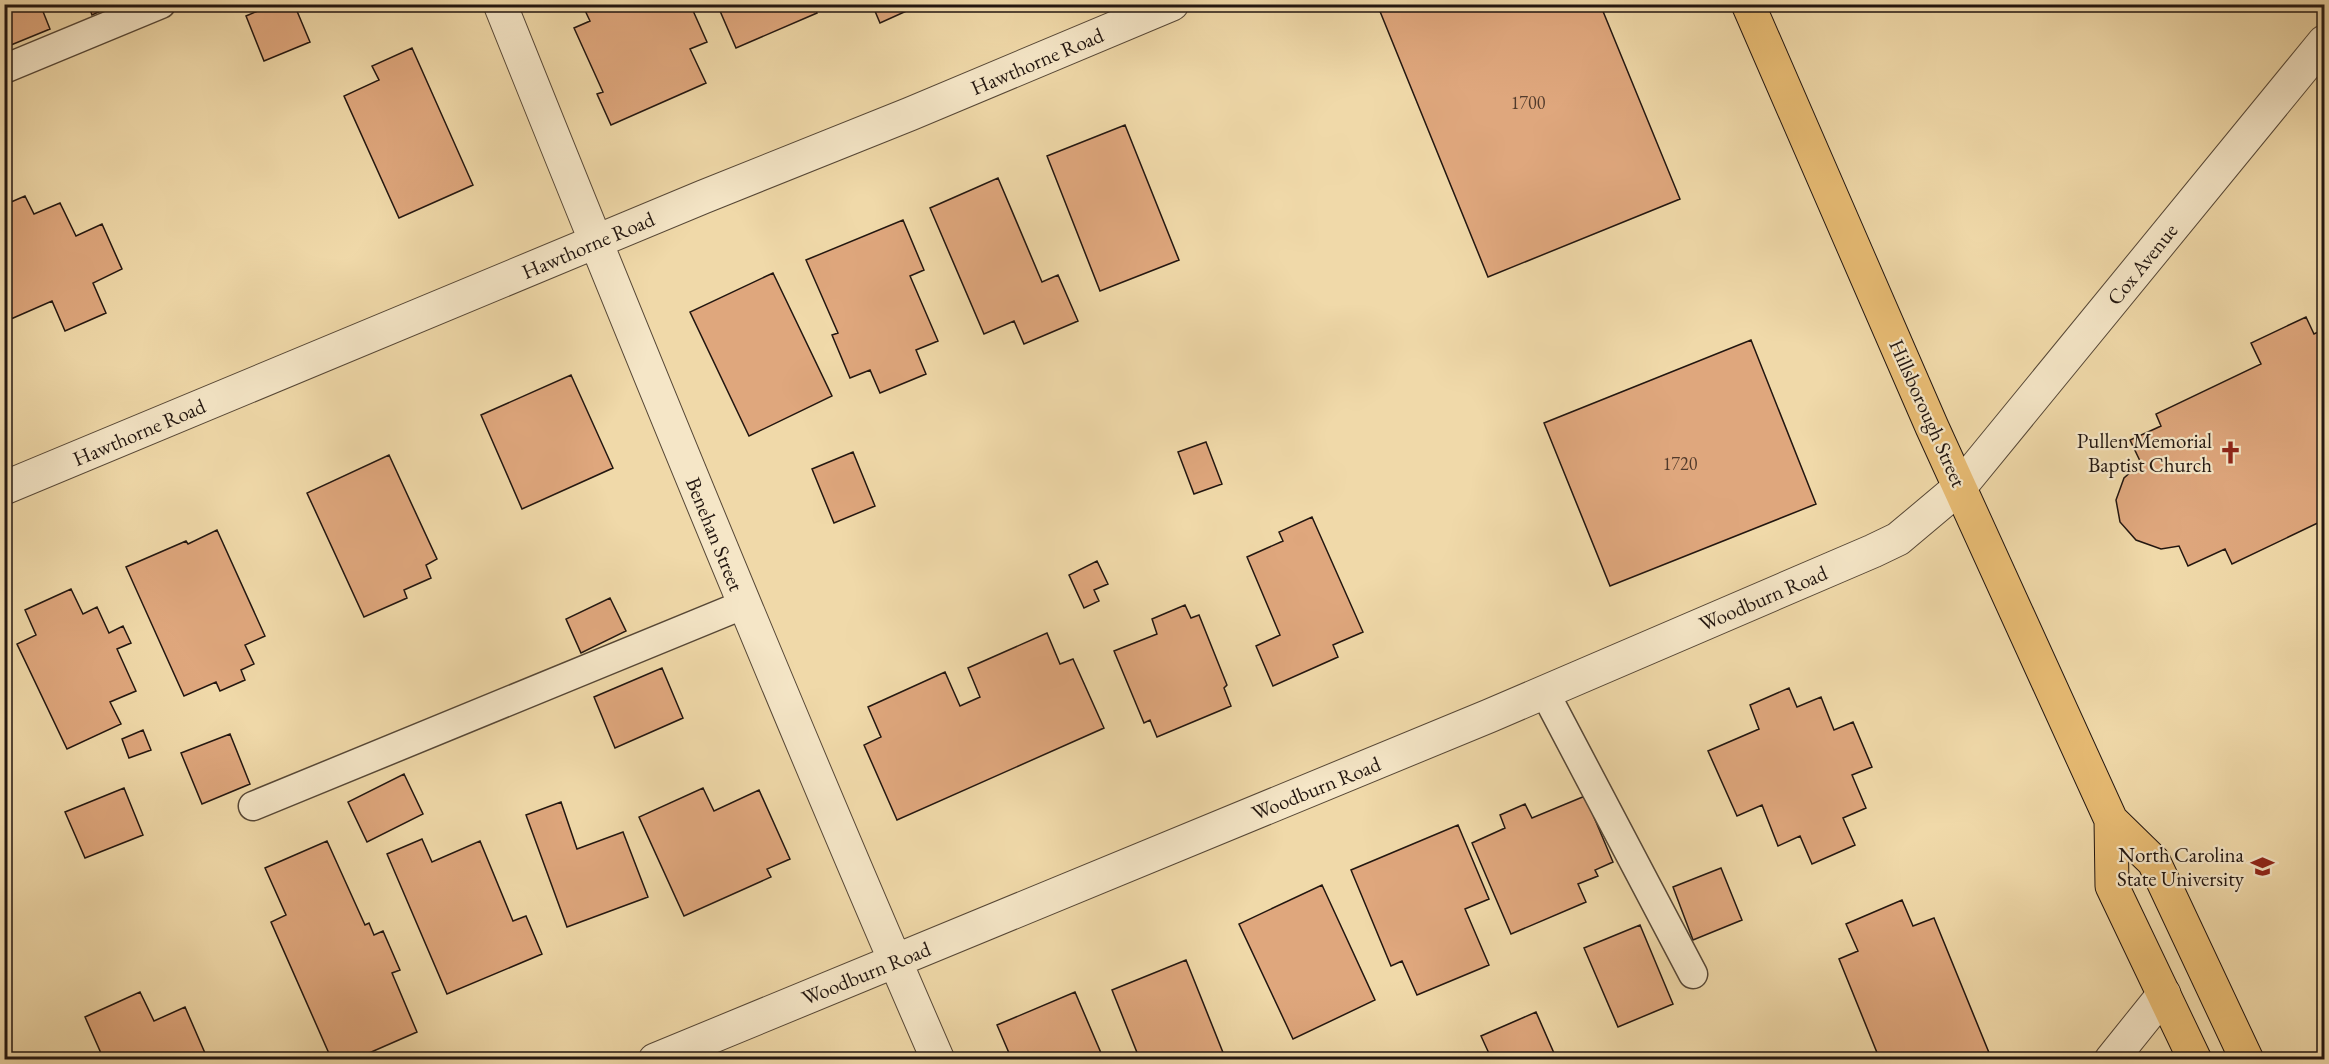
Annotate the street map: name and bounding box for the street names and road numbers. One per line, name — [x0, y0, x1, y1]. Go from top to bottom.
street label: Hawthorne Road — [967, 21, 1108, 101]
street label: Hawthorne Road — [518, 205, 659, 285]
street label: Cox Avenue — [2101, 217, 2183, 311]
street label: Hillsborough Street — [1883, 335, 1973, 491]
street label: Hawthorne Road — [69, 392, 210, 472]
street label: Benehan Street — [680, 473, 750, 595]
street label: Woodburn Road — [1695, 559, 1832, 637]
street label: Woodburn Road — [1248, 750, 1385, 826]
street label: Woodburn Road — [798, 935, 935, 1011]

